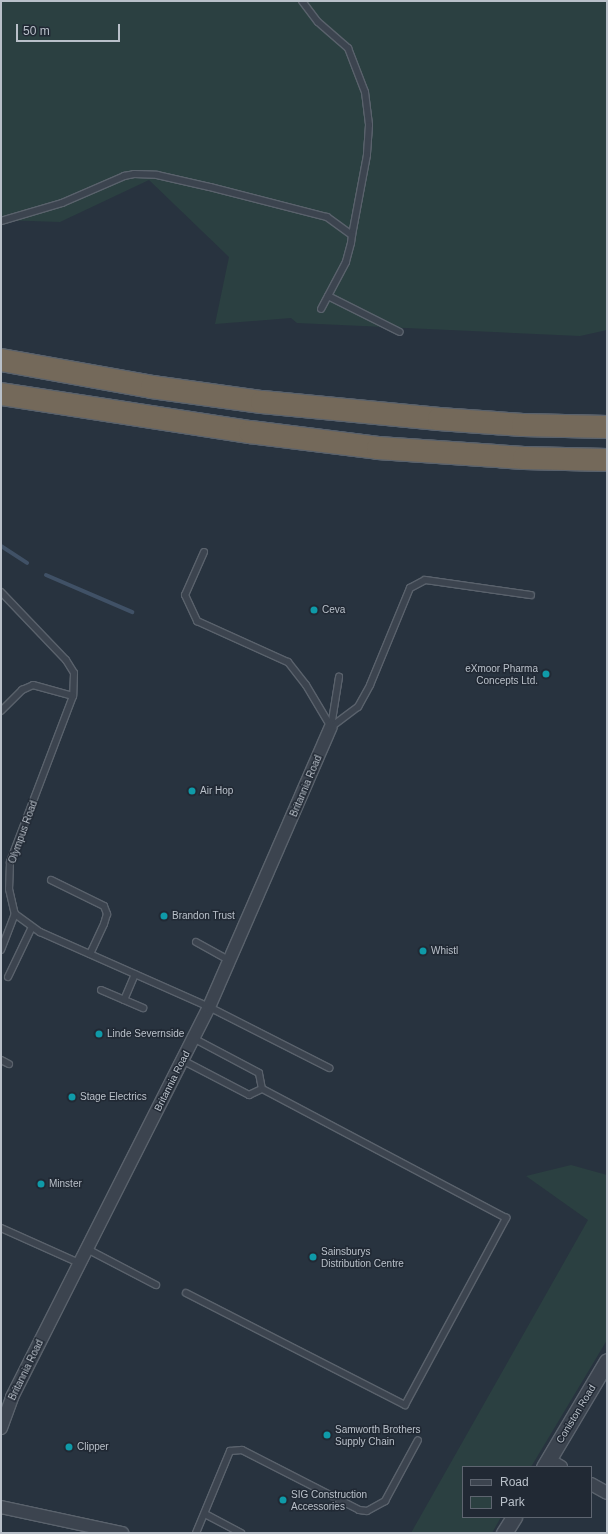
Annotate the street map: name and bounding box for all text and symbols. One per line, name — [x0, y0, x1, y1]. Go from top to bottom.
scale bar — [18, 16, 122, 42]
text: 50 m — [23, 24, 50, 38]
place label: Ceva — [322, 604, 345, 616]
marker: Ceva — [309, 605, 319, 615]
place label: eXmoor Pharma Concepts Ltd. — [465, 662, 538, 686]
marker: eXmoor Pharma Concepts Ltd. — [541, 669, 551, 679]
street label: Britannia Road — [288, 753, 324, 819]
place label: Air Hop — [200, 785, 233, 797]
marker: Air Hop — [187, 786, 197, 796]
street label: Olympus Road — [6, 799, 40, 865]
place label: Brandon Trust — [172, 910, 235, 922]
marker: Brandon Trust — [159, 911, 169, 921]
place label: Whistl — [431, 945, 458, 957]
marker: Whistl — [418, 946, 428, 956]
place label: Linde Severnside — [107, 1028, 184, 1040]
marker: Linde Severnside — [94, 1029, 104, 1039]
street label: Britannia Road — [152, 1049, 192, 1113]
place label: Stage Electrics — [80, 1091, 147, 1103]
marker: Stage Electrics — [67, 1092, 77, 1102]
place label: Minster — [49, 1178, 82, 1190]
marker: Minster — [36, 1179, 46, 1189]
place label: Sainsburys Distribution Centre — [321, 1245, 404, 1268]
marker: Sainsburys Distribution Centre — [308, 1252, 318, 1262]
street label: Britannia Road — [6, 1338, 46, 1402]
street label: Coniston Road — [554, 1383, 598, 1445]
place label: Samworth Brothers Supply Chain — [335, 1423, 421, 1446]
marker: Samworth Brothers Supply Chain — [322, 1430, 332, 1440]
place label: Clipper — [77, 1441, 109, 1453]
marker: Clipper — [64, 1442, 74, 1452]
legend — [462, 1466, 592, 1518]
text: Road — [500, 1475, 529, 1489]
place label: SIG Construction Accessories — [291, 1488, 367, 1512]
marker: SIG Construction Accessories — [278, 1495, 288, 1505]
text: Park — [500, 1495, 525, 1509]

